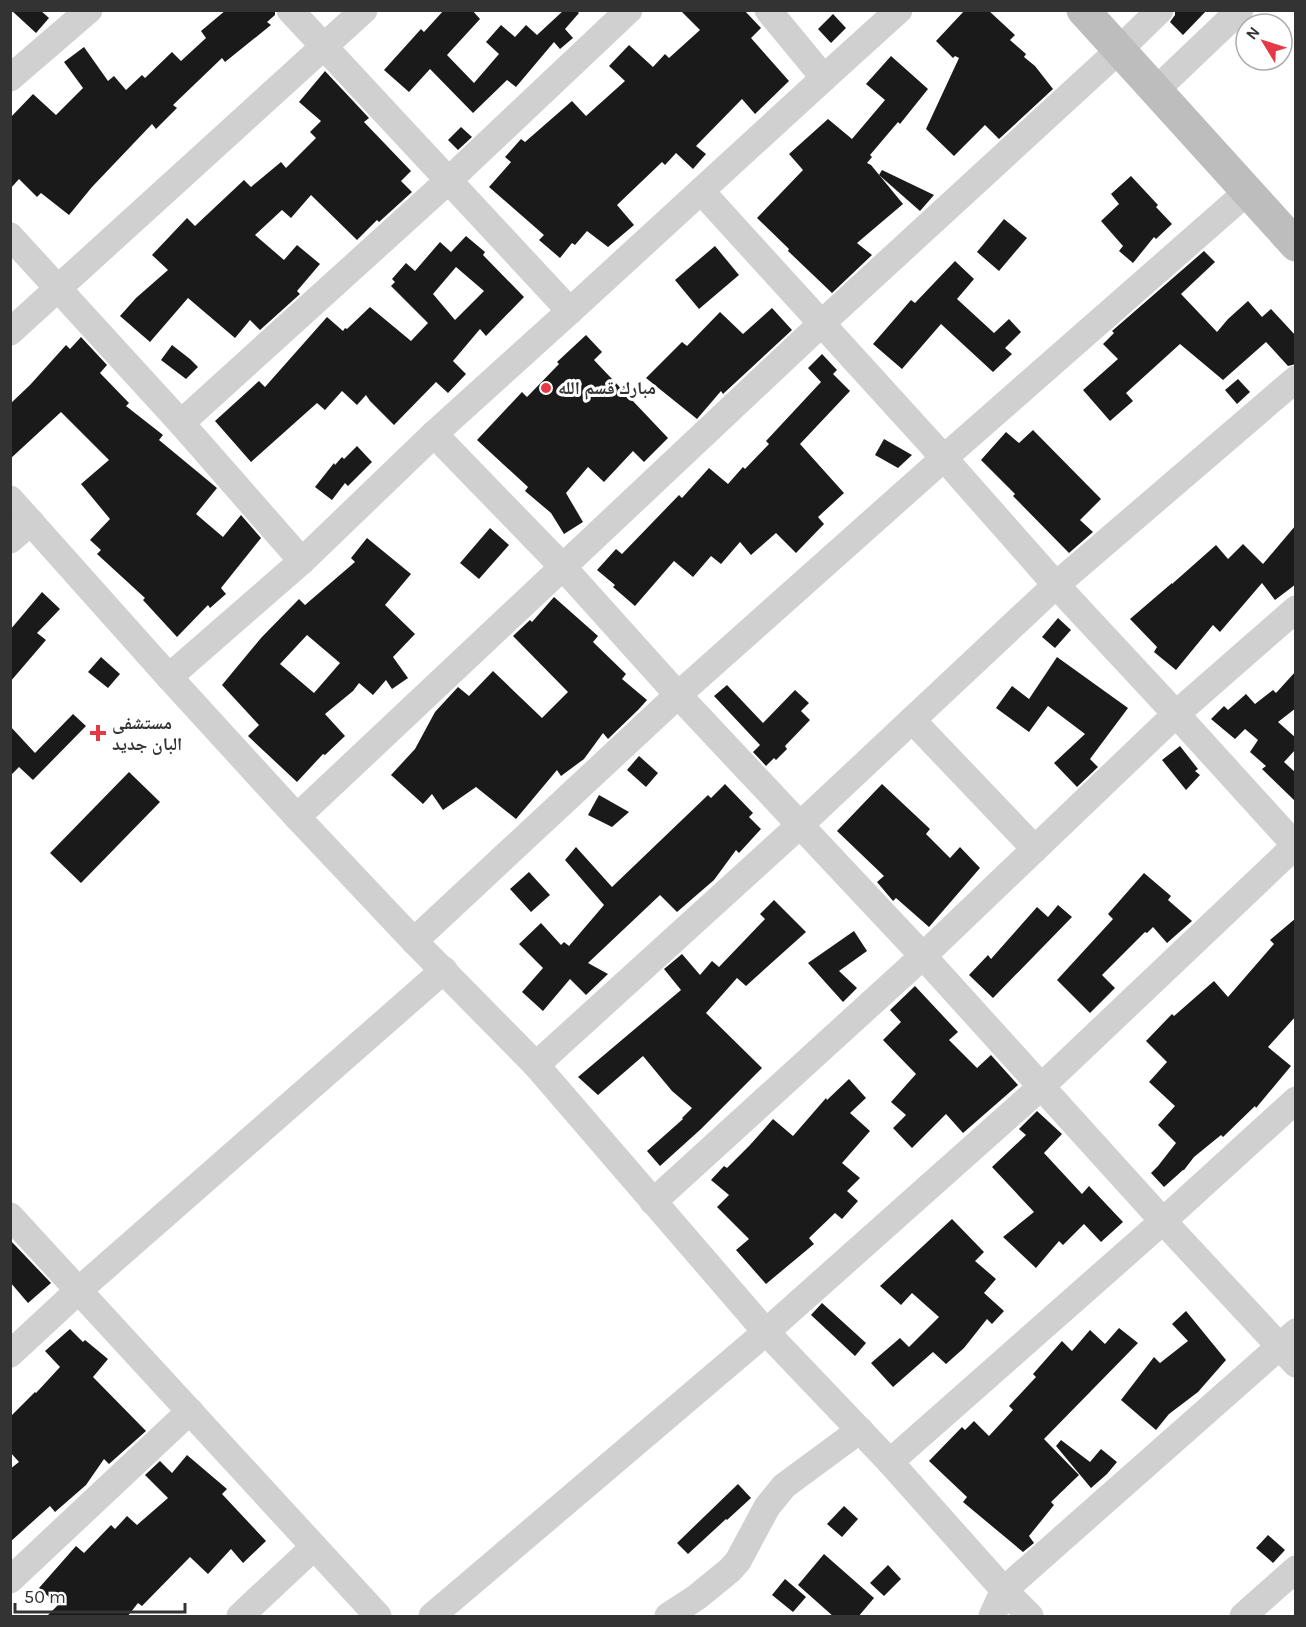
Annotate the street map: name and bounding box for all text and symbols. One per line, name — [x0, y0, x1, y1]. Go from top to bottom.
north arrow — [1234, 12, 1294, 72]
text: N — [1242, 23, 1264, 43]
place label: مبارك قسم الله — [558, 377, 656, 400]
marker: مبارك قسم الله — [539, 381, 553, 395]
place label: مستشفى البان جديد — [112, 712, 182, 755]
marker: مستشفى البان جديد — [89, 724, 107, 742]
scale bar — [15, 1576, 184, 1614]
text: 50 m — [24, 1586, 66, 1608]

